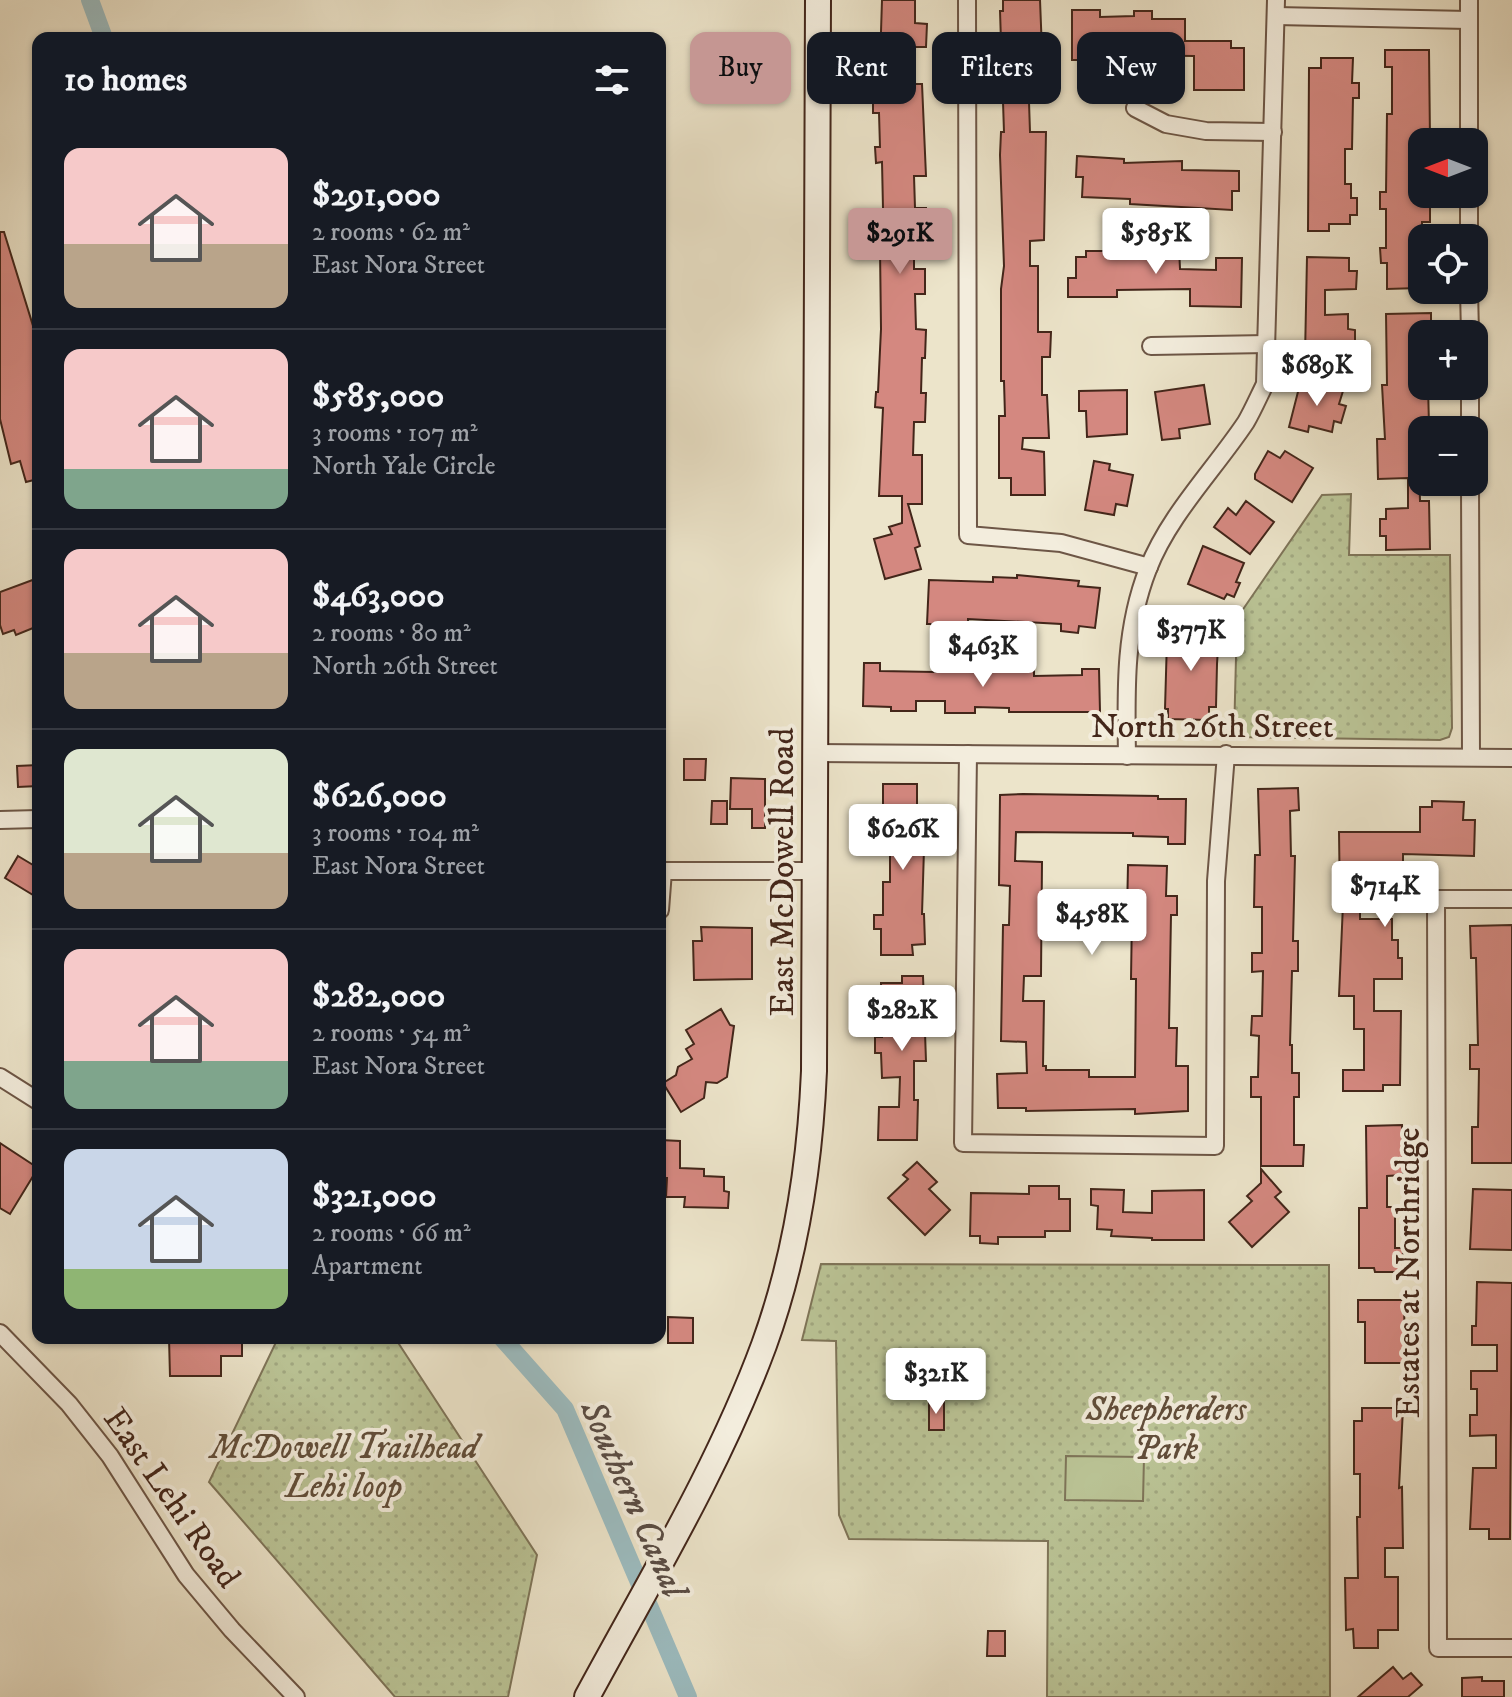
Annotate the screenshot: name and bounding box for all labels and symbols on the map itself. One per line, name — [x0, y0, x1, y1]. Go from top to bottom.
north arrow — [1408, 128, 1488, 208]
pin: $291K — [844, 208, 956, 276]
pin: $585K — [1100, 208, 1212, 276]
pin: $689K — [1261, 340, 1373, 408]
pin: $377K — [1135, 605, 1247, 673]
pin: $463K — [927, 621, 1039, 689]
street label: North 26th Street — [1090, 706, 1334, 748]
street label: East McDowell Road — [762, 727, 804, 1017]
pin: $626K — [847, 804, 959, 872]
pin: $714K — [1329, 861, 1441, 929]
pin: $458K — [1036, 889, 1148, 957]
pin: $282K — [846, 985, 958, 1053]
street label: Estates at Northridge — [1388, 1127, 1430, 1419]
pin: $321K — [880, 1348, 992, 1416]
park label: Sheepherders Park — [1085, 1389, 1247, 1470]
water label: Southern Canal — [569, 1392, 698, 1608]
street label: East Lehi Road — [94, 1400, 249, 1597]
park label: McDowell Trailhead Lehi loop — [208, 1427, 483, 1508]

